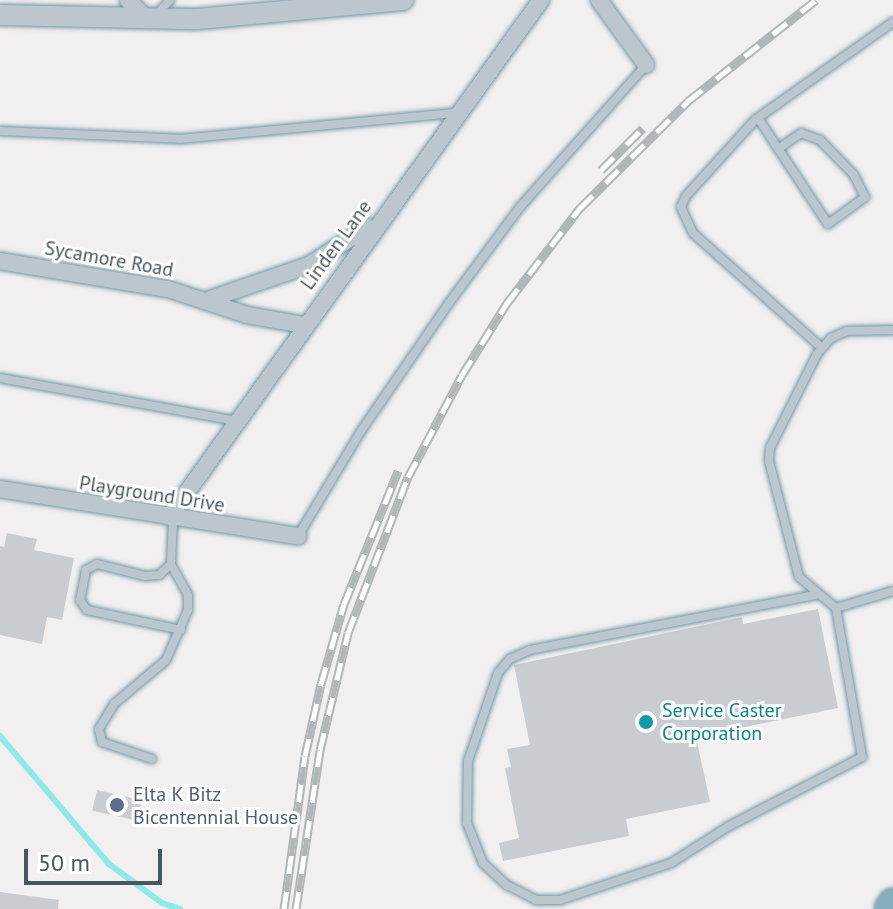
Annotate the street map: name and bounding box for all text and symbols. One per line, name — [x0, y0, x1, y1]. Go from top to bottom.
street label: Linden Lane — [295, 196, 377, 294]
street label: Sycamore Road — [43, 236, 175, 282]
street label: Playground Drive — [78, 471, 226, 517]
place label: Service Caster Corporation — [662, 698, 782, 745]
marker: Service Caster Corporation — [637, 713, 655, 731]
place label: Elta K Bitz Bicentennial House — [133, 782, 298, 829]
marker: Elta K Bitz Bicentennial House — [108, 796, 126, 814]
scale bar — [28, 833, 166, 883]
text: 50 m — [38, 847, 90, 878]

